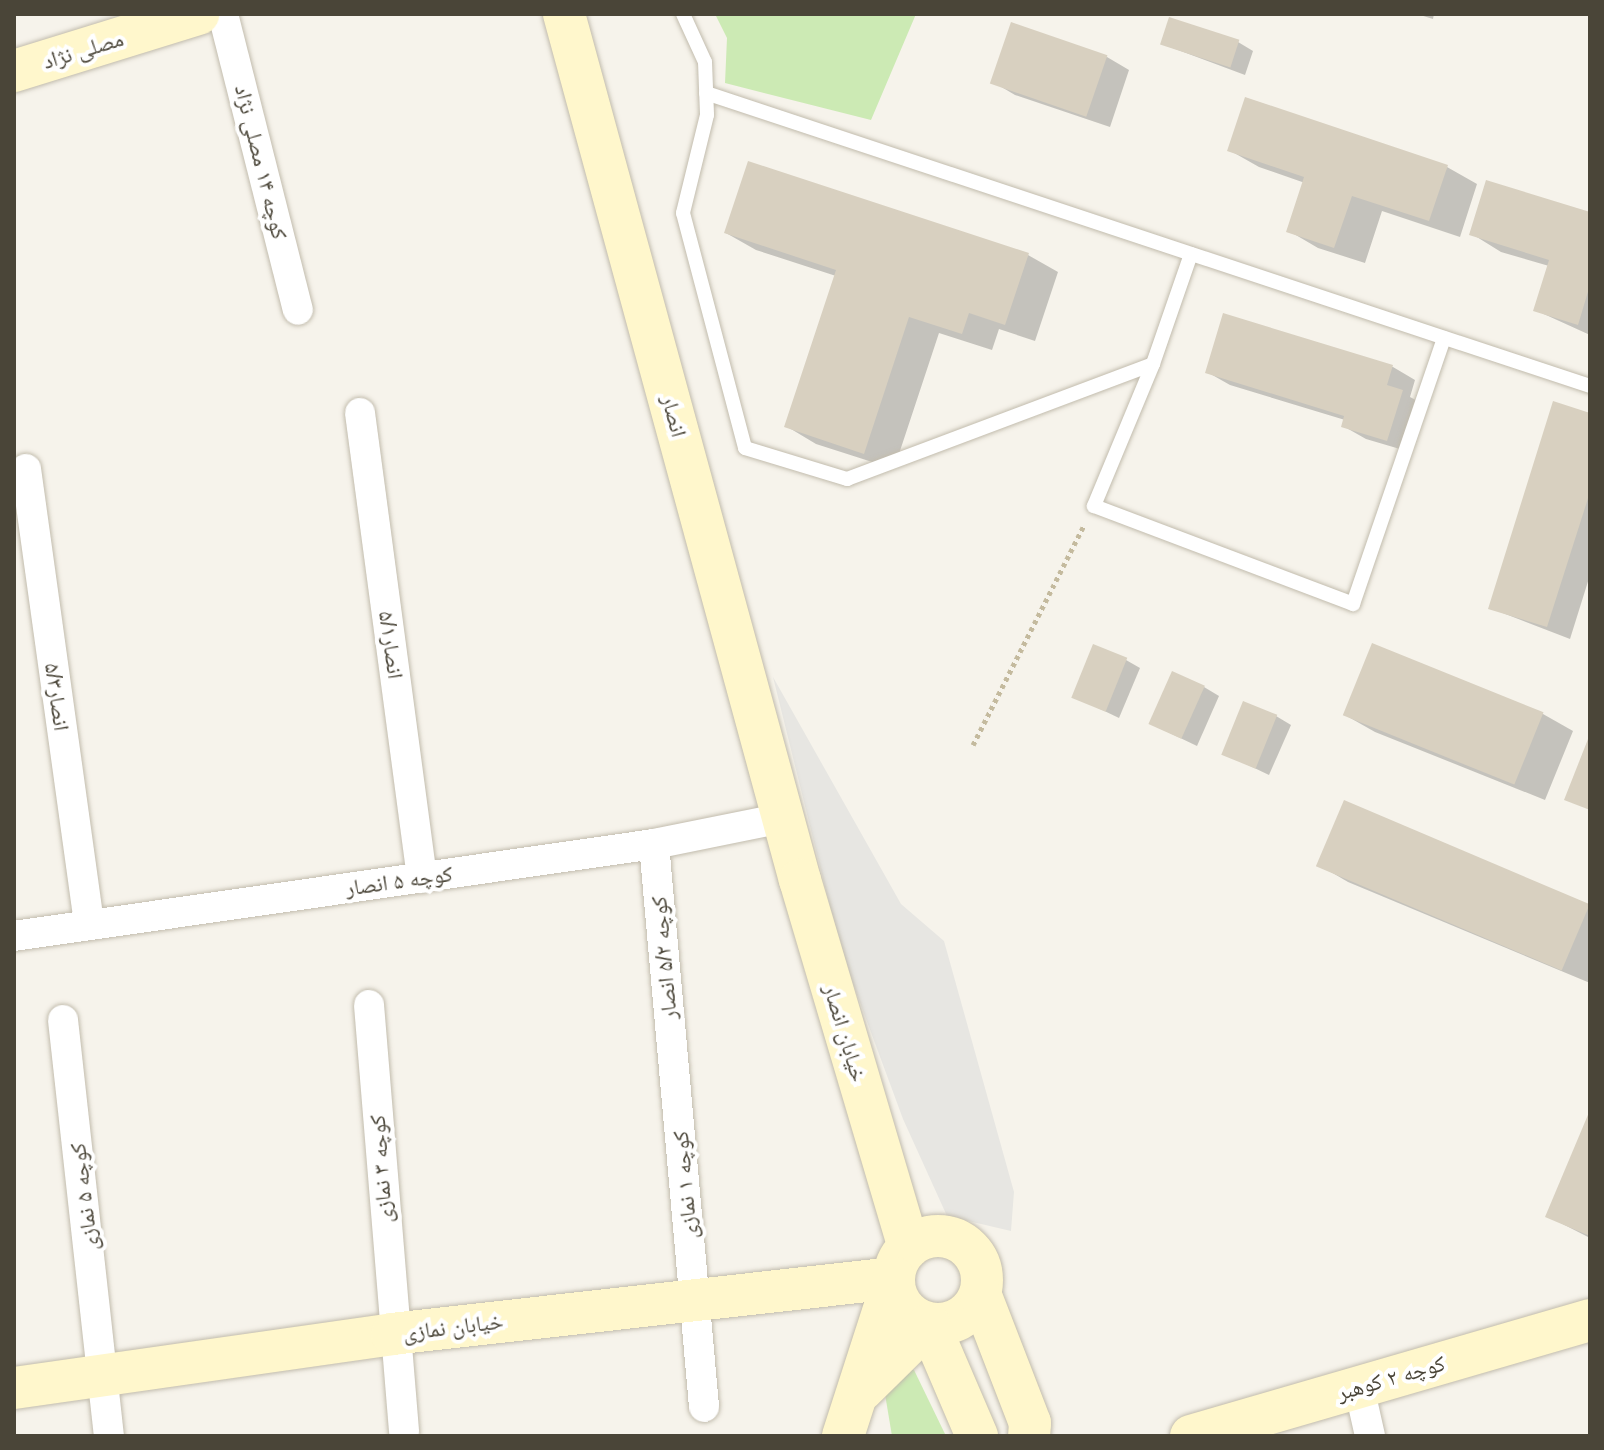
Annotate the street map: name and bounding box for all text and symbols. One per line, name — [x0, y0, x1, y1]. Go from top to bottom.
street label: مصلی نژاد — [39, 25, 127, 75]
street label: کوچه ۱۴ مصلی نژاد — [229, 82, 293, 242]
street label: انصار — [656, 392, 692, 440]
street label: انصار۵/۱ — [373, 609, 409, 681]
street label: انصار۵/۳ — [39, 661, 75, 733]
street label: کوچه ۵ انصار — [344, 860, 454, 902]
street label: کوچه ۵/۲ انصار — [645, 895, 683, 1021]
street label: خیابان انصار — [818, 981, 872, 1085]
street label: کوچه ۳ نمازی — [364, 1114, 398, 1224]
street label: کوچه ۱ نمازی — [667, 1130, 703, 1240]
street label: کوچه ۵ نمازی — [64, 1142, 104, 1252]
street label: خیابان نمازی — [401, 1308, 505, 1346]
street label: کوچه ۲ کوهبر — [1334, 1350, 1448, 1406]

